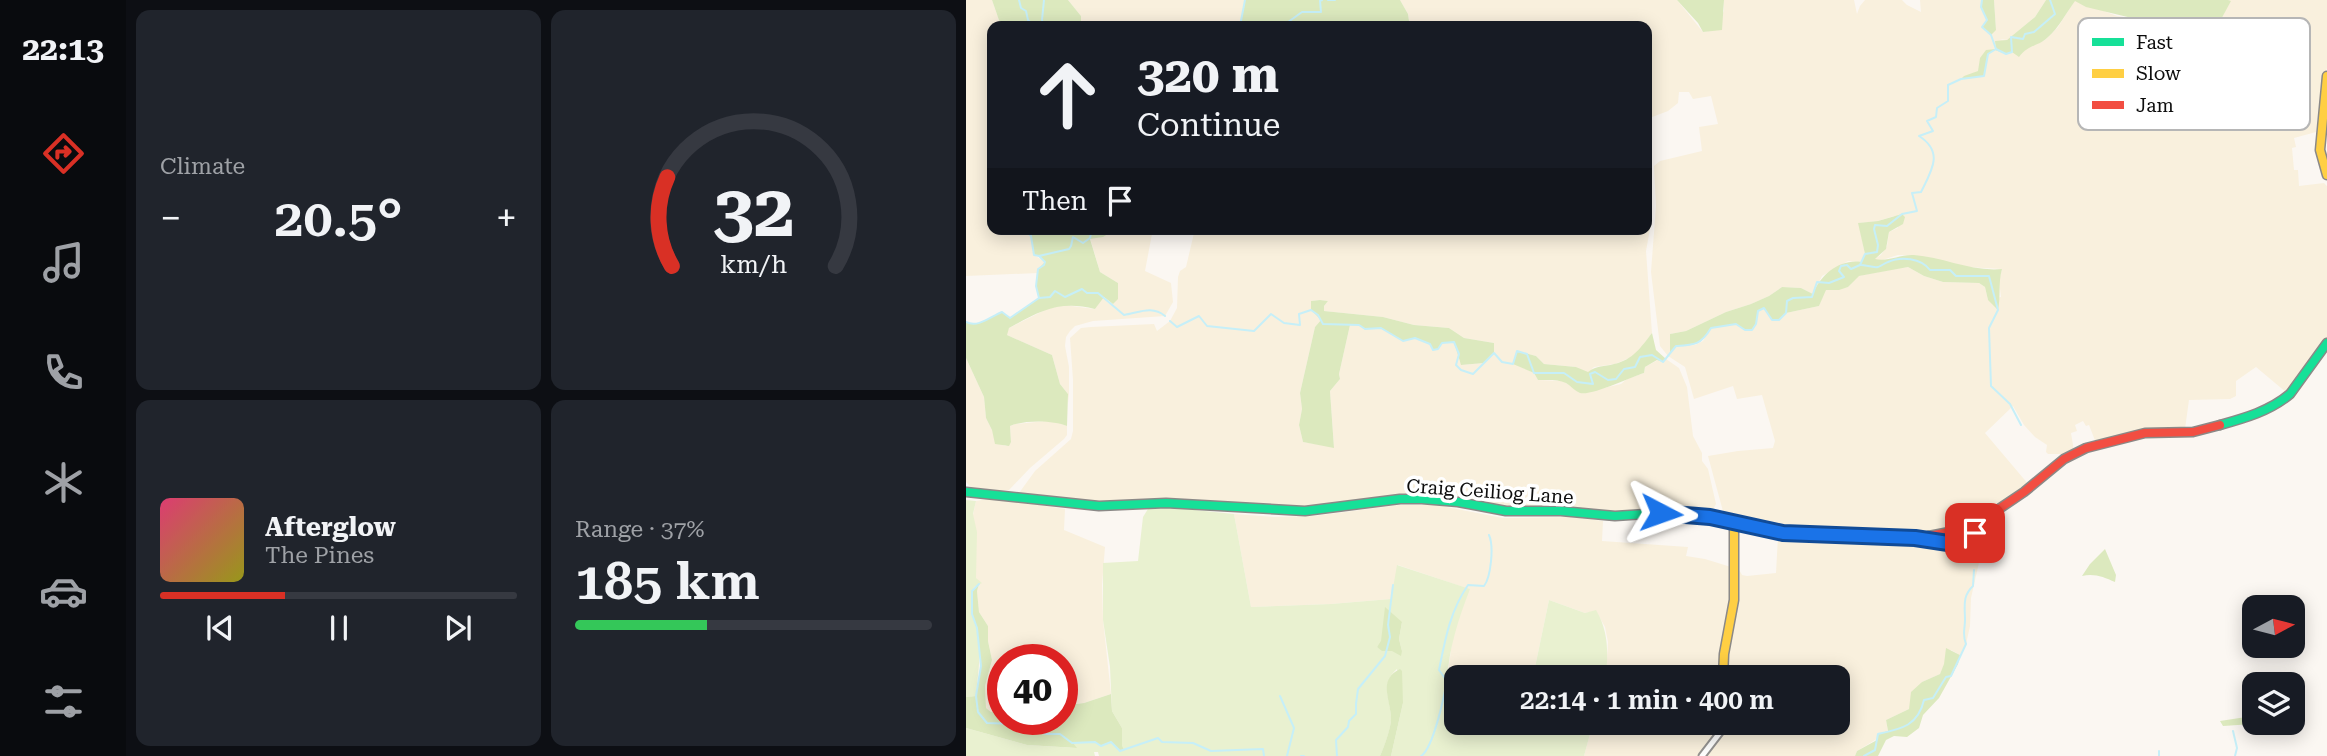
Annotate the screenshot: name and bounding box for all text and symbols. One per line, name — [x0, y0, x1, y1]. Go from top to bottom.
legend — [2078, 18, 2310, 130]
text: 22:13 — [22, 30, 104, 68]
text: Fast — [2136, 31, 2173, 54]
text: 320 m — [1137, 47, 1279, 104]
icon: ahead — [1022, 49, 1113, 140]
text: Slow — [2136, 62, 2181, 85]
text: Jam — [2136, 94, 2174, 117]
text: Continue — [1137, 106, 1280, 144]
icon: directions — [39, 129, 88, 178]
text: Climate — [160, 153, 245, 180]
text: 32 — [713, 169, 794, 254]
icon: arrive — [1101, 182, 1139, 220]
text: Then — [1022, 186, 1087, 216]
text: 20.5° — [274, 188, 403, 249]
text: − — [160, 196, 181, 240]
text: + — [496, 196, 517, 240]
icon: music — [39, 238, 88, 287]
text: km/h — [720, 250, 787, 279]
icon: phone — [39, 348, 88, 397]
icon: climate — [39, 458, 88, 507]
street label: Craig Ceiliog Lane — [1406, 474, 1574, 509]
position arrow — [1624, 476, 1698, 550]
pin — [1945, 503, 2005, 563]
text: Afterglow — [265, 512, 396, 542]
icon: arrive — [1956, 514, 1994, 552]
text: Range · 37% — [575, 516, 704, 543]
text: The Pines — [265, 542, 374, 569]
text: 185 km — [575, 551, 760, 612]
icon: car — [39, 567, 88, 616]
north arrow — [2242, 595, 2305, 658]
map controls — [2242, 595, 2305, 735]
icon: previous — [201, 609, 239, 647]
icon: pause — [320, 609, 358, 647]
icon: next — [439, 609, 477, 647]
speed limit sign: 40 — [987, 644, 1078, 735]
button: layers — [2242, 672, 2305, 735]
icon: filters — [39, 677, 88, 726]
text: 22:14 · 1 min · 400 m — [1520, 685, 1774, 715]

